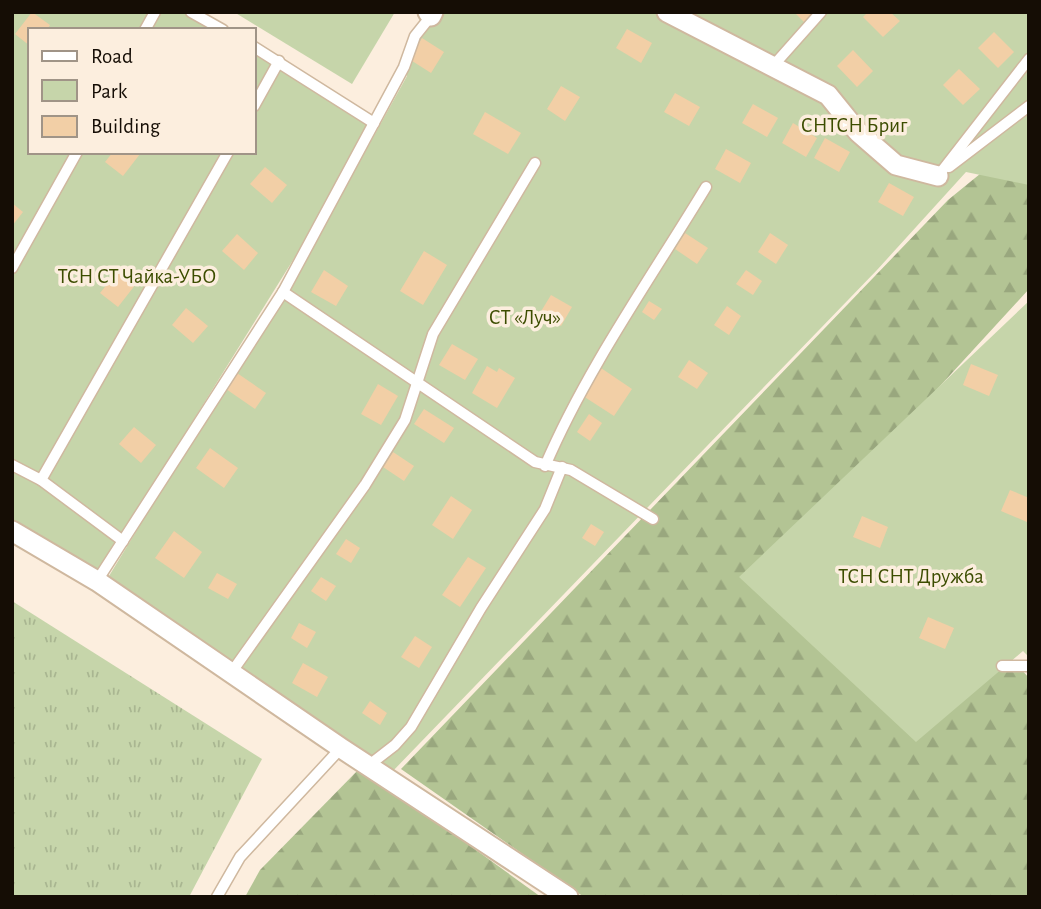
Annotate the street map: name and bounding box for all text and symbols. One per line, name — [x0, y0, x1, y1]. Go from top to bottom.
legend — [28, 28, 256, 154]
text: Road — [91, 46, 133, 67]
text: Park — [91, 81, 128, 102]
park label: СНТСН Бриг — [801, 115, 908, 136]
text: Building — [91, 116, 161, 137]
park label: ТСН СТ Чайка-УБО — [58, 266, 216, 287]
park label: СТ «Луч» — [489, 307, 561, 328]
park label: ТСН СНТ Дружба — [838, 566, 984, 587]

